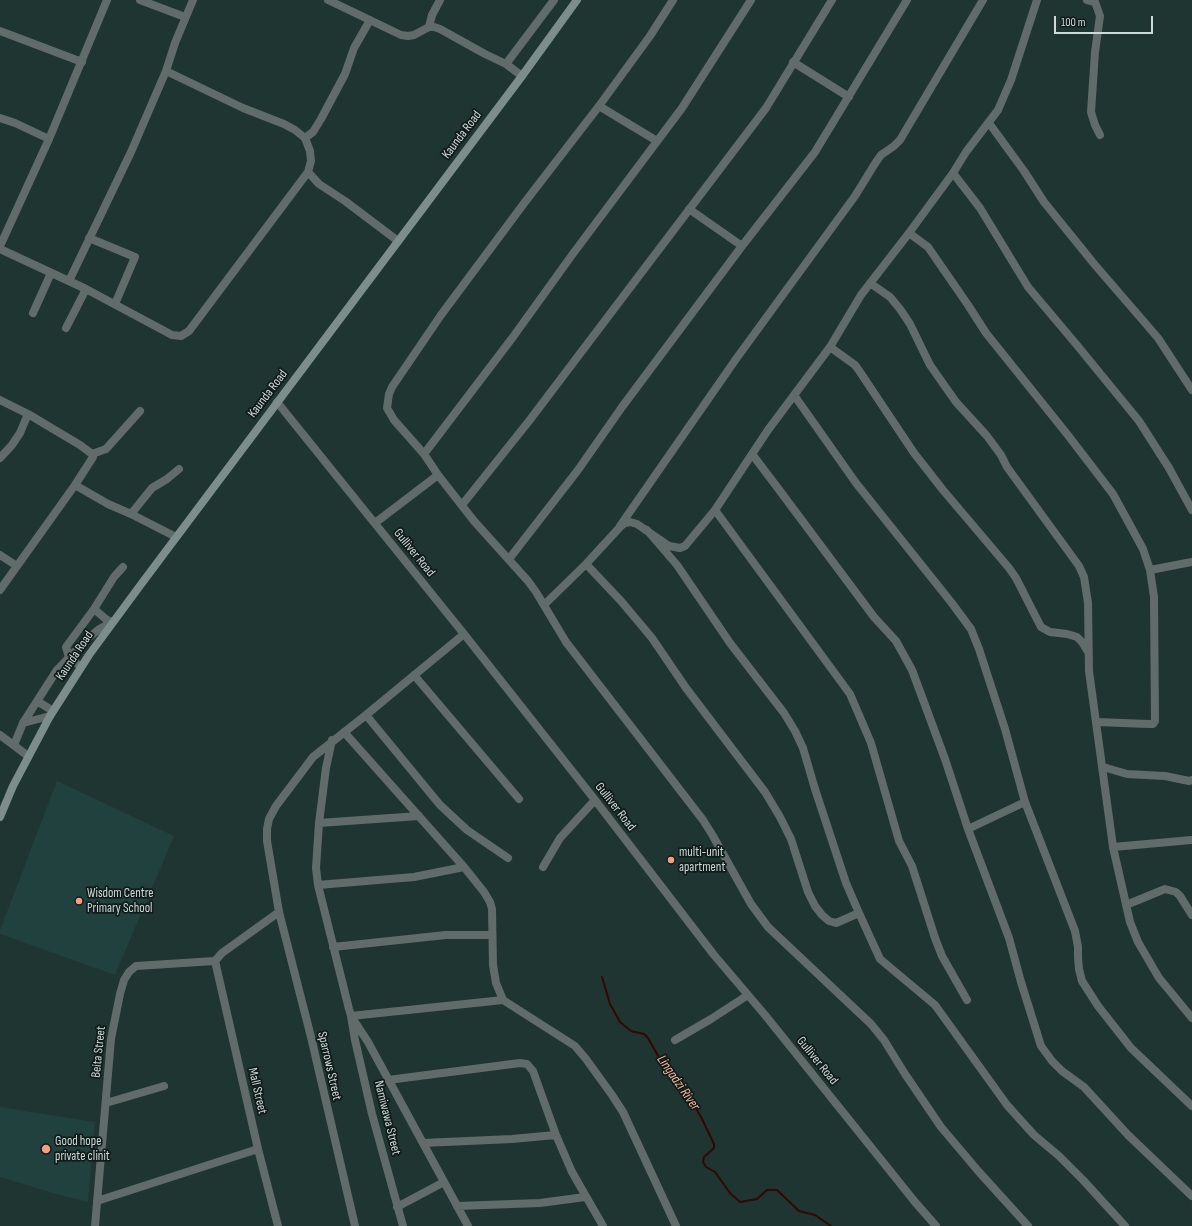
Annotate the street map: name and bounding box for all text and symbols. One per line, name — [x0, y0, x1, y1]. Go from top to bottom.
scale bar — [1056, 8, 1155, 34]
text: 100 m — [1061, 15, 1086, 30]
street label: Kaunda Road — [439, 108, 485, 162]
street label: Kaunda Road — [245, 367, 291, 421]
street label: Gulliver Road — [390, 526, 438, 580]
street label: Kaunda Road — [53, 628, 97, 684]
street label: Gulliver Road — [591, 780, 639, 834]
place label: multi-unit apartment — [679, 845, 725, 876]
marker: multi-unit apartment — [666, 855, 676, 865]
place label: Wisdom Centre Primary School — [87, 886, 154, 917]
marker: Wisdom Centre Primary School — [74, 896, 84, 906]
street label: Beita Street — [89, 1025, 109, 1079]
street label: Sparrows Street — [314, 1030, 344, 1102]
street label: Gulliver Road — [793, 1034, 841, 1088]
water label: Lingadzi River — [653, 1052, 703, 1114]
street label: Mall Street — [244, 1066, 270, 1116]
street label: Namiwawa Street — [370, 1079, 404, 1157]
place label: Good hope private clinit — [55, 1134, 110, 1165]
marker: Good hope private clinit — [40, 1143, 52, 1155]

